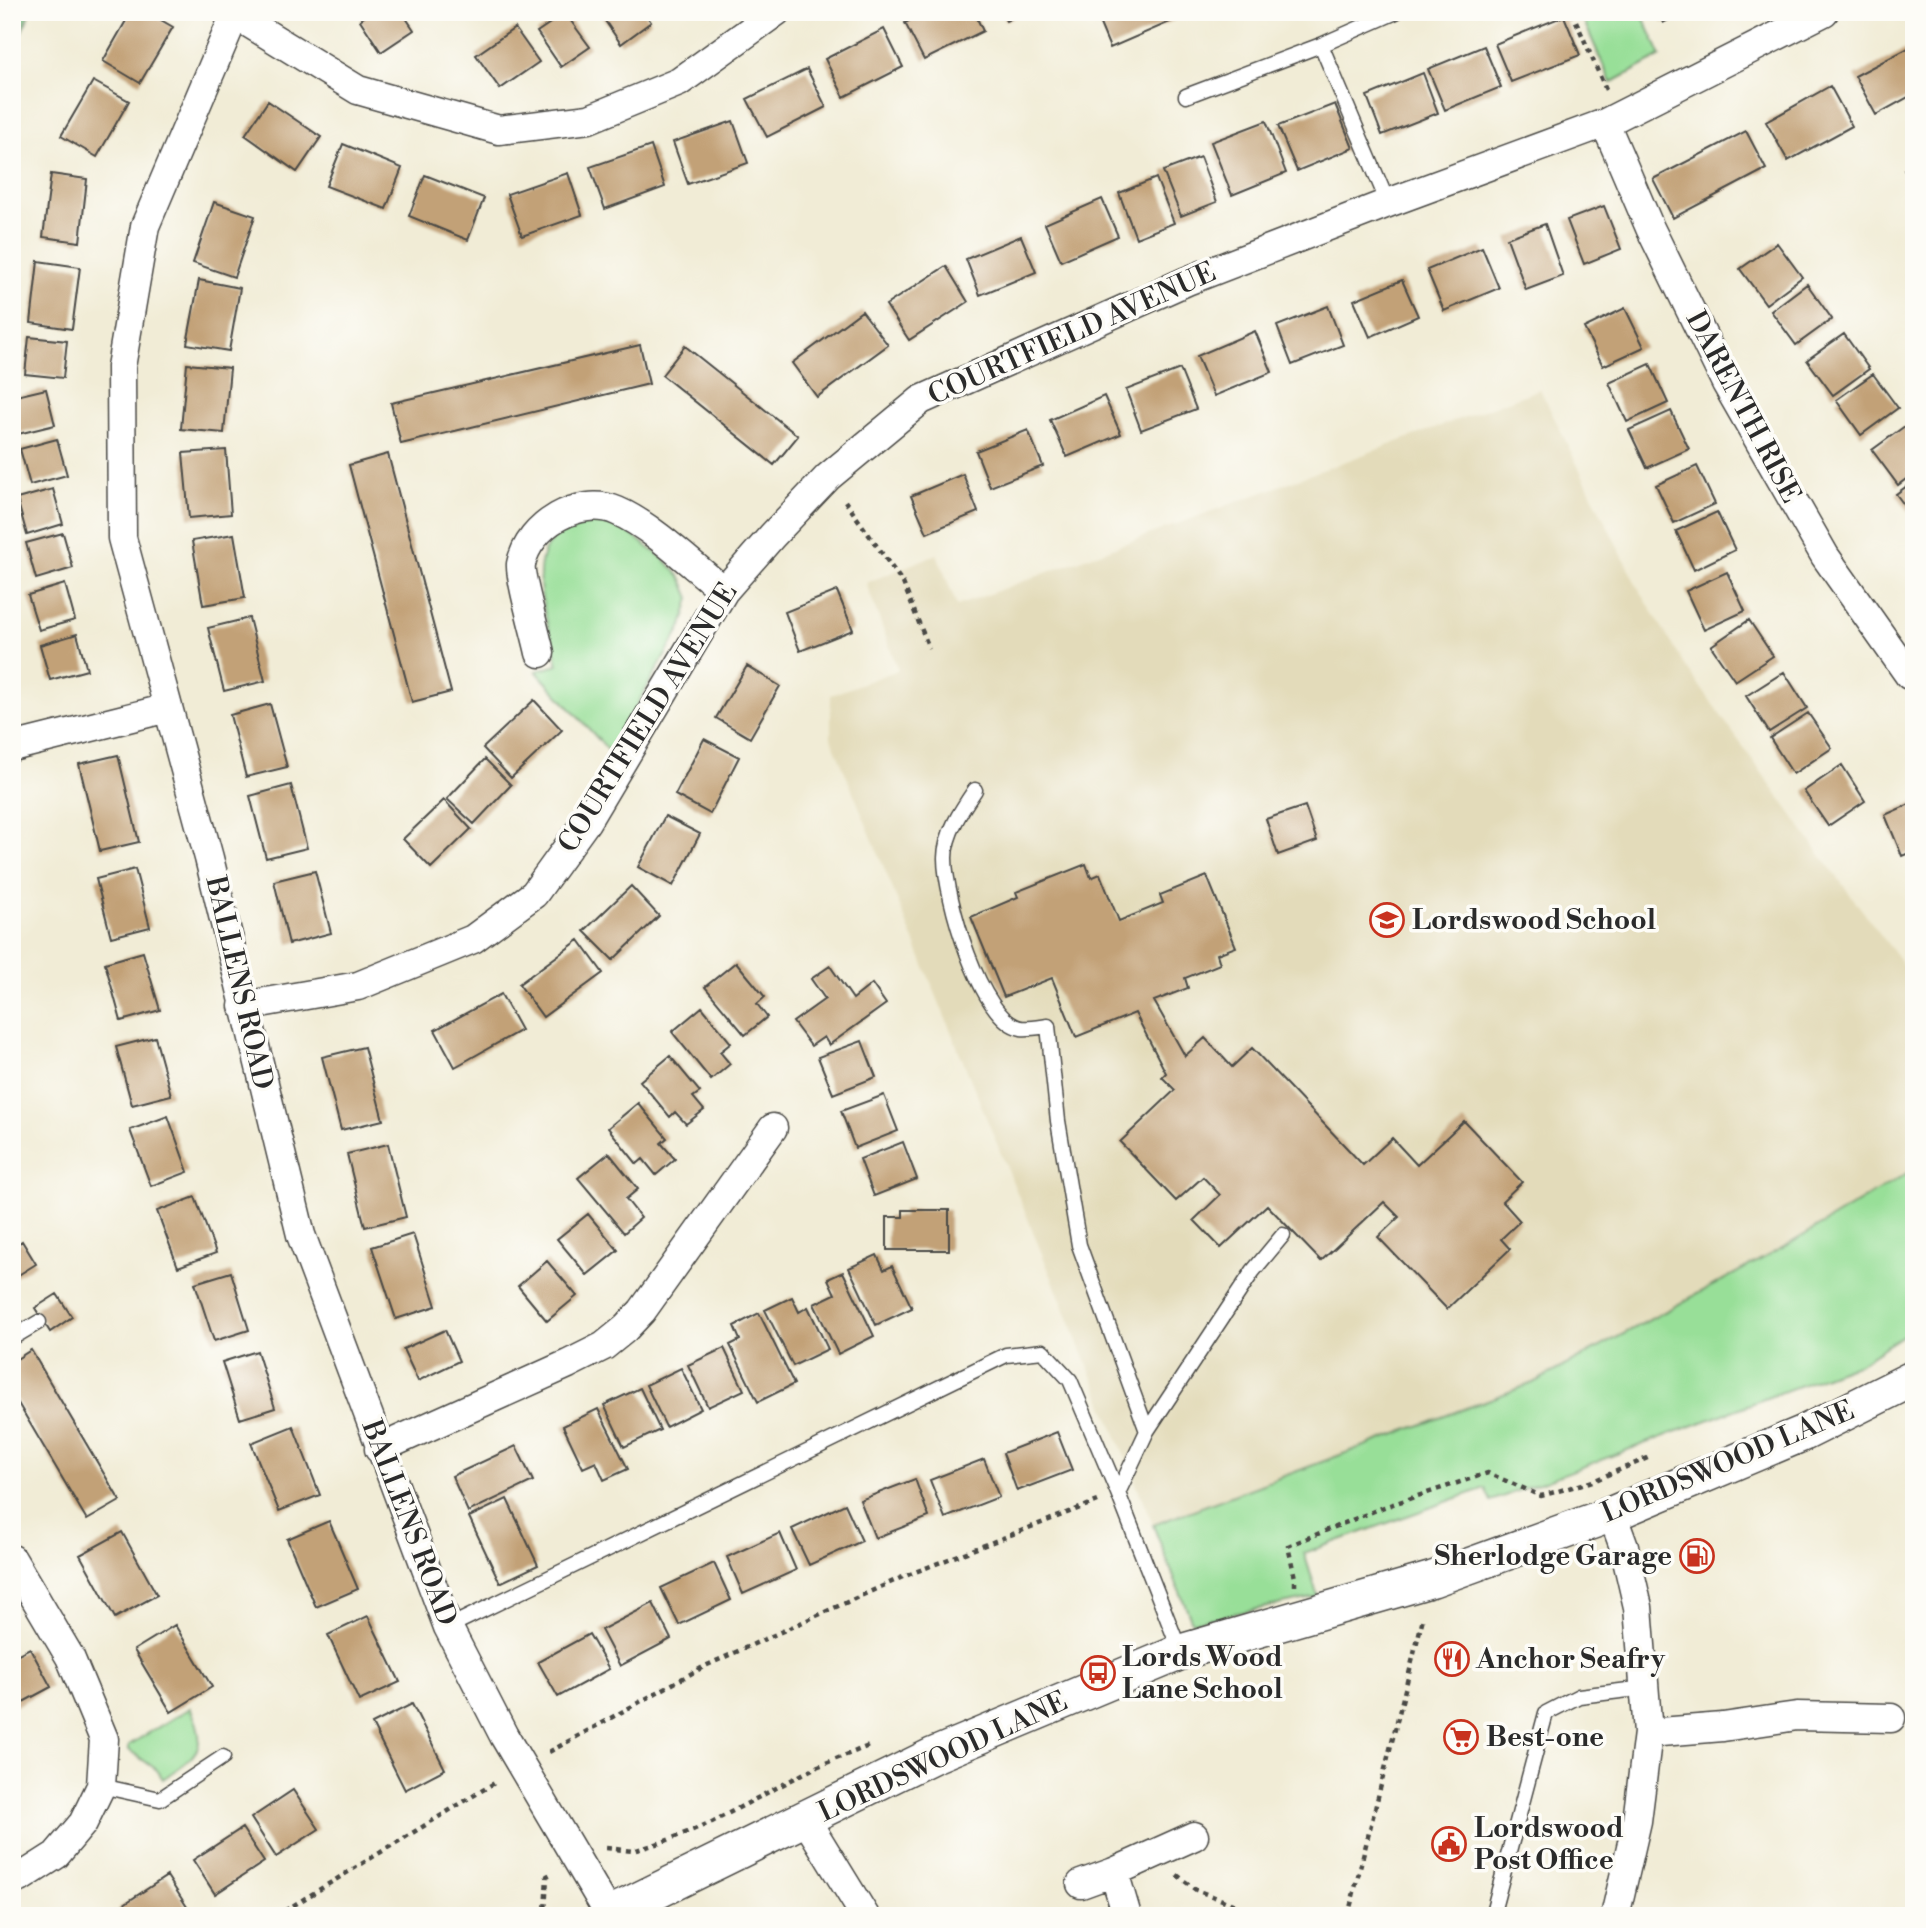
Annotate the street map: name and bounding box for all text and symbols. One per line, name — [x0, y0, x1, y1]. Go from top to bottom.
street label: COURTFIELD AVENUE — [923, 255, 1221, 413]
street label: DARENTH RISE — [1678, 305, 1808, 509]
street label: COURTFIELD AVENUE — [551, 577, 745, 859]
street label: BALLENS ROAD — [197, 872, 281, 1093]
school or university icon: Lordswood School — [1368, 901, 1406, 939]
place label: Lordswood School — [1412, 903, 1656, 938]
street label: LORDSWOOD LANE — [1596, 1393, 1860, 1531]
street label: BALLENS ROAD — [353, 1414, 464, 1631]
fuel station icon: Sherlodge Garage — [1678, 1537, 1716, 1575]
place label: Sherlodge Garage — [1434, 1539, 1672, 1574]
place label: Lords Wood Lane School — [1122, 1640, 1283, 1707]
restaurant icon: Anchor Seafry — [1433, 1640, 1471, 1678]
place label: Anchor Seafry — [1475, 1642, 1666, 1677]
bus stop icon: Lords Wood Lane School — [1079, 1654, 1117, 1692]
street label: LORDSWOOD LANE — [813, 1684, 1073, 1830]
supermarket icon: Best-one — [1442, 1718, 1480, 1756]
place label: Best-one — [1486, 1720, 1604, 1755]
place label: Lordswood Post Office — [1474, 1811, 1624, 1878]
public building icon: Lordswood Post Office — [1430, 1825, 1468, 1863]

